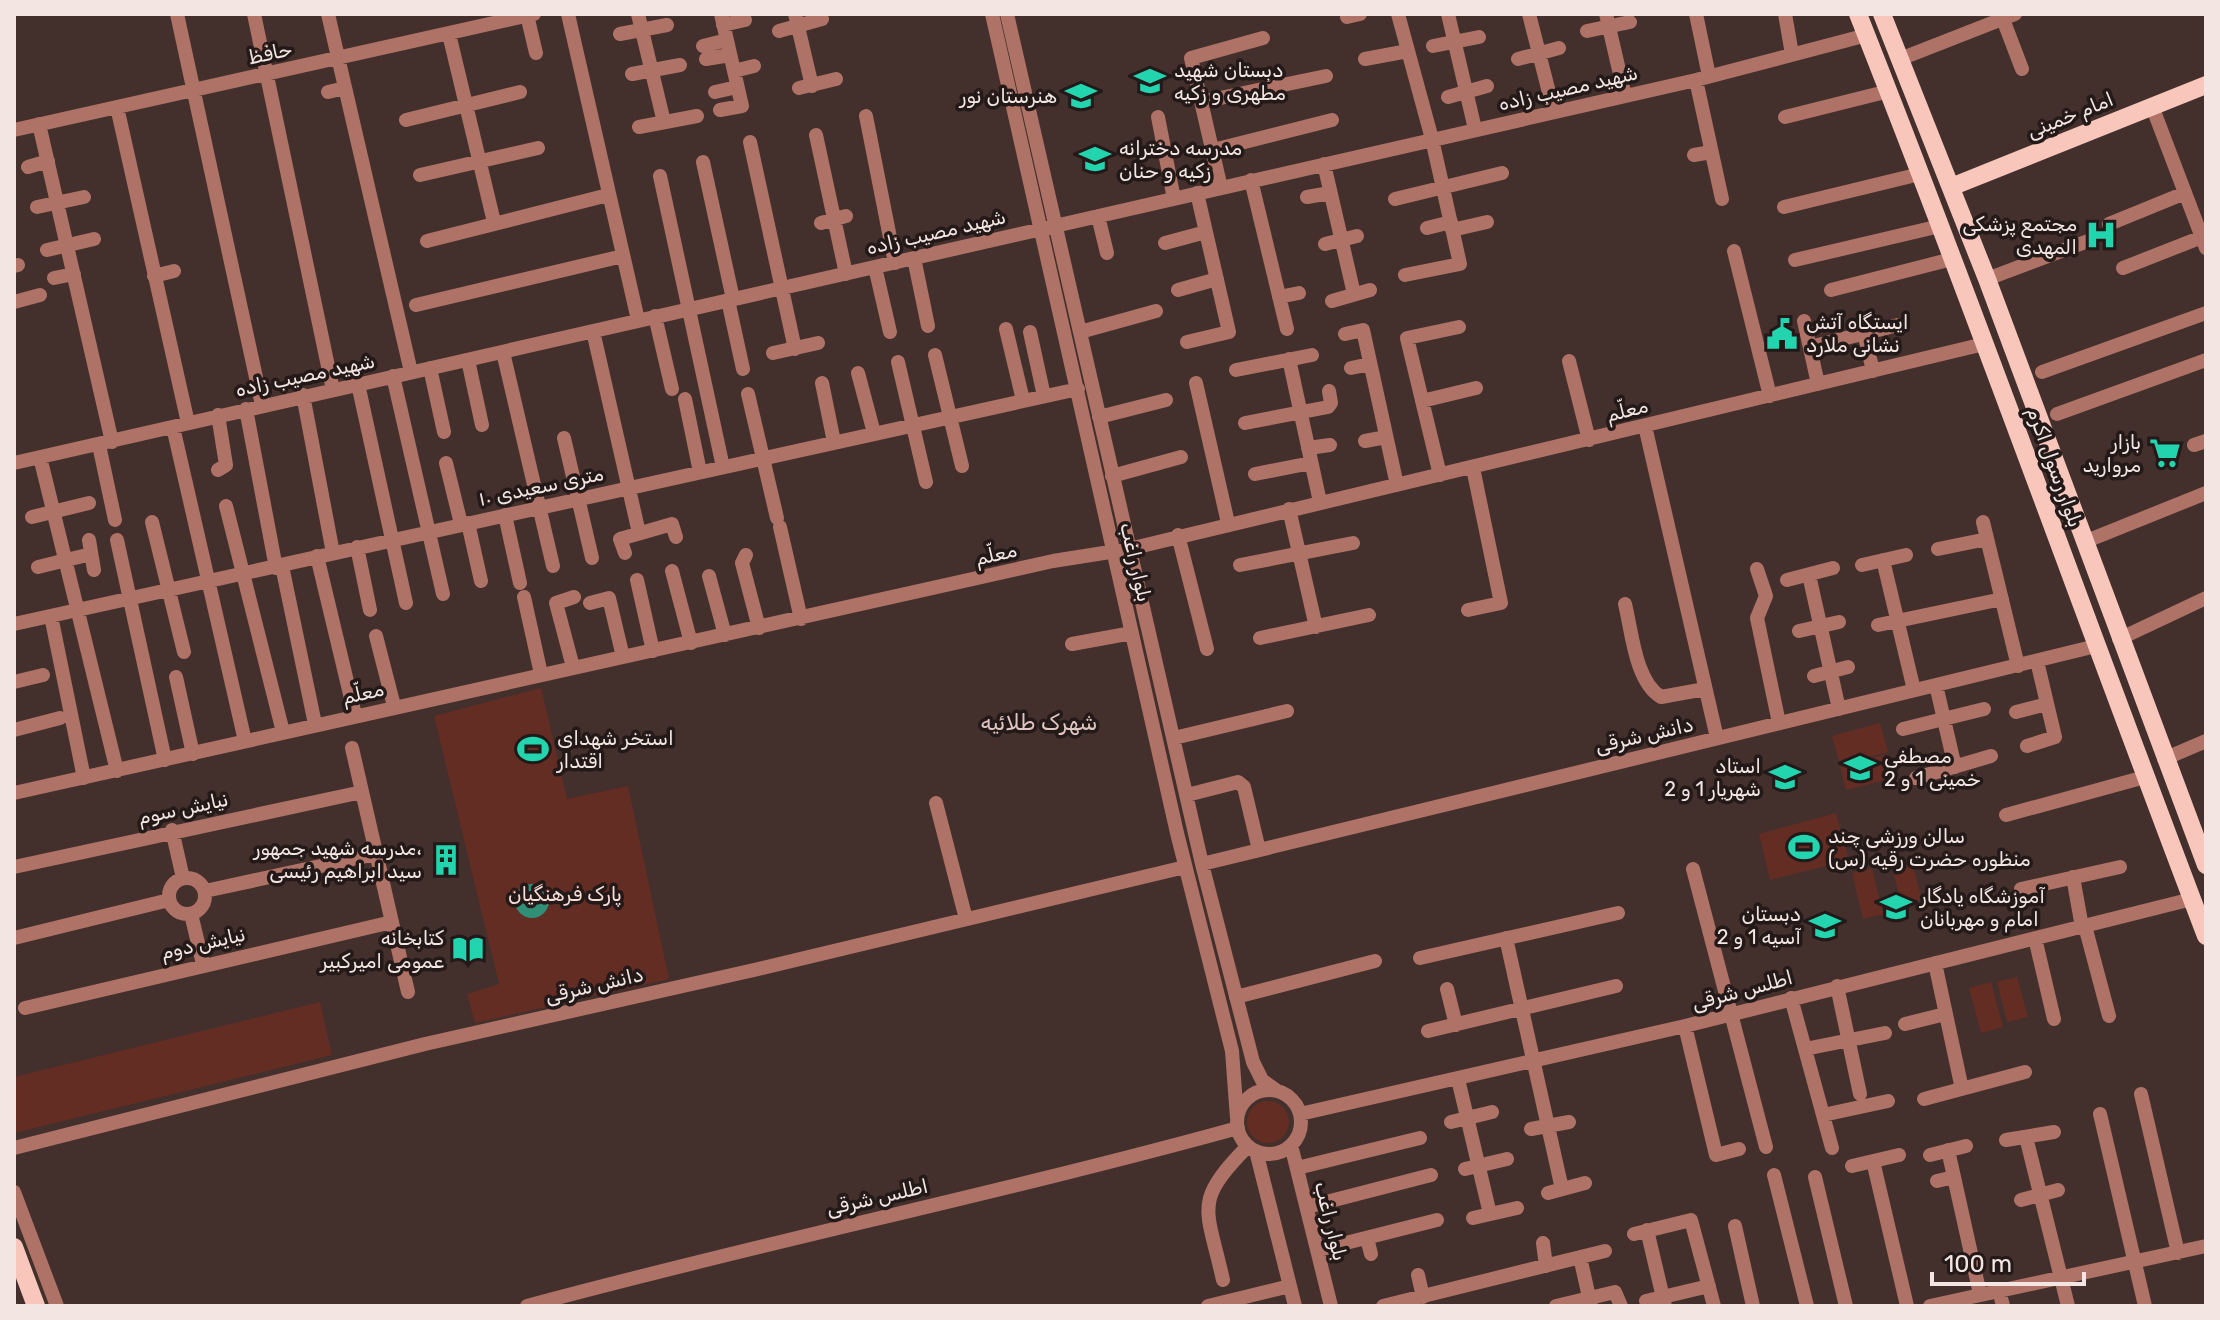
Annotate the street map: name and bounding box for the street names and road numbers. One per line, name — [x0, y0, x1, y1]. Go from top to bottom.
street label: حافظ — [246, 37, 294, 69]
street label: شهید مصیب زاده — [1496, 60, 1640, 116]
street label: امام خمینی — [2023, 87, 2118, 145]
street label: شهید مصیب زاده — [864, 204, 1008, 260]
street label: شهید مصیب زاده — [233, 348, 377, 402]
street label: معلّم — [1603, 392, 1651, 428]
street label: بلوار رسول اکرم — [2020, 404, 2088, 531]
street label: ۱۰ متری سعیدی — [476, 461, 606, 511]
street label: بلوار راغب — [1115, 520, 1157, 604]
street label: معلّم — [972, 536, 1019, 571]
street label: معلّم — [339, 675, 386, 710]
street label: دانش شرقی — [1593, 712, 1695, 758]
street label: نیایش سوم — [136, 787, 231, 831]
street label: نیایش دوم — [158, 922, 248, 966]
street label: دانش شرقی — [543, 962, 645, 1008]
street label: اطلس شرقی — [1689, 965, 1795, 1015]
street label: اطلس شرقی — [824, 1174, 930, 1220]
street label: بلوار راغب — [1310, 1179, 1352, 1263]

